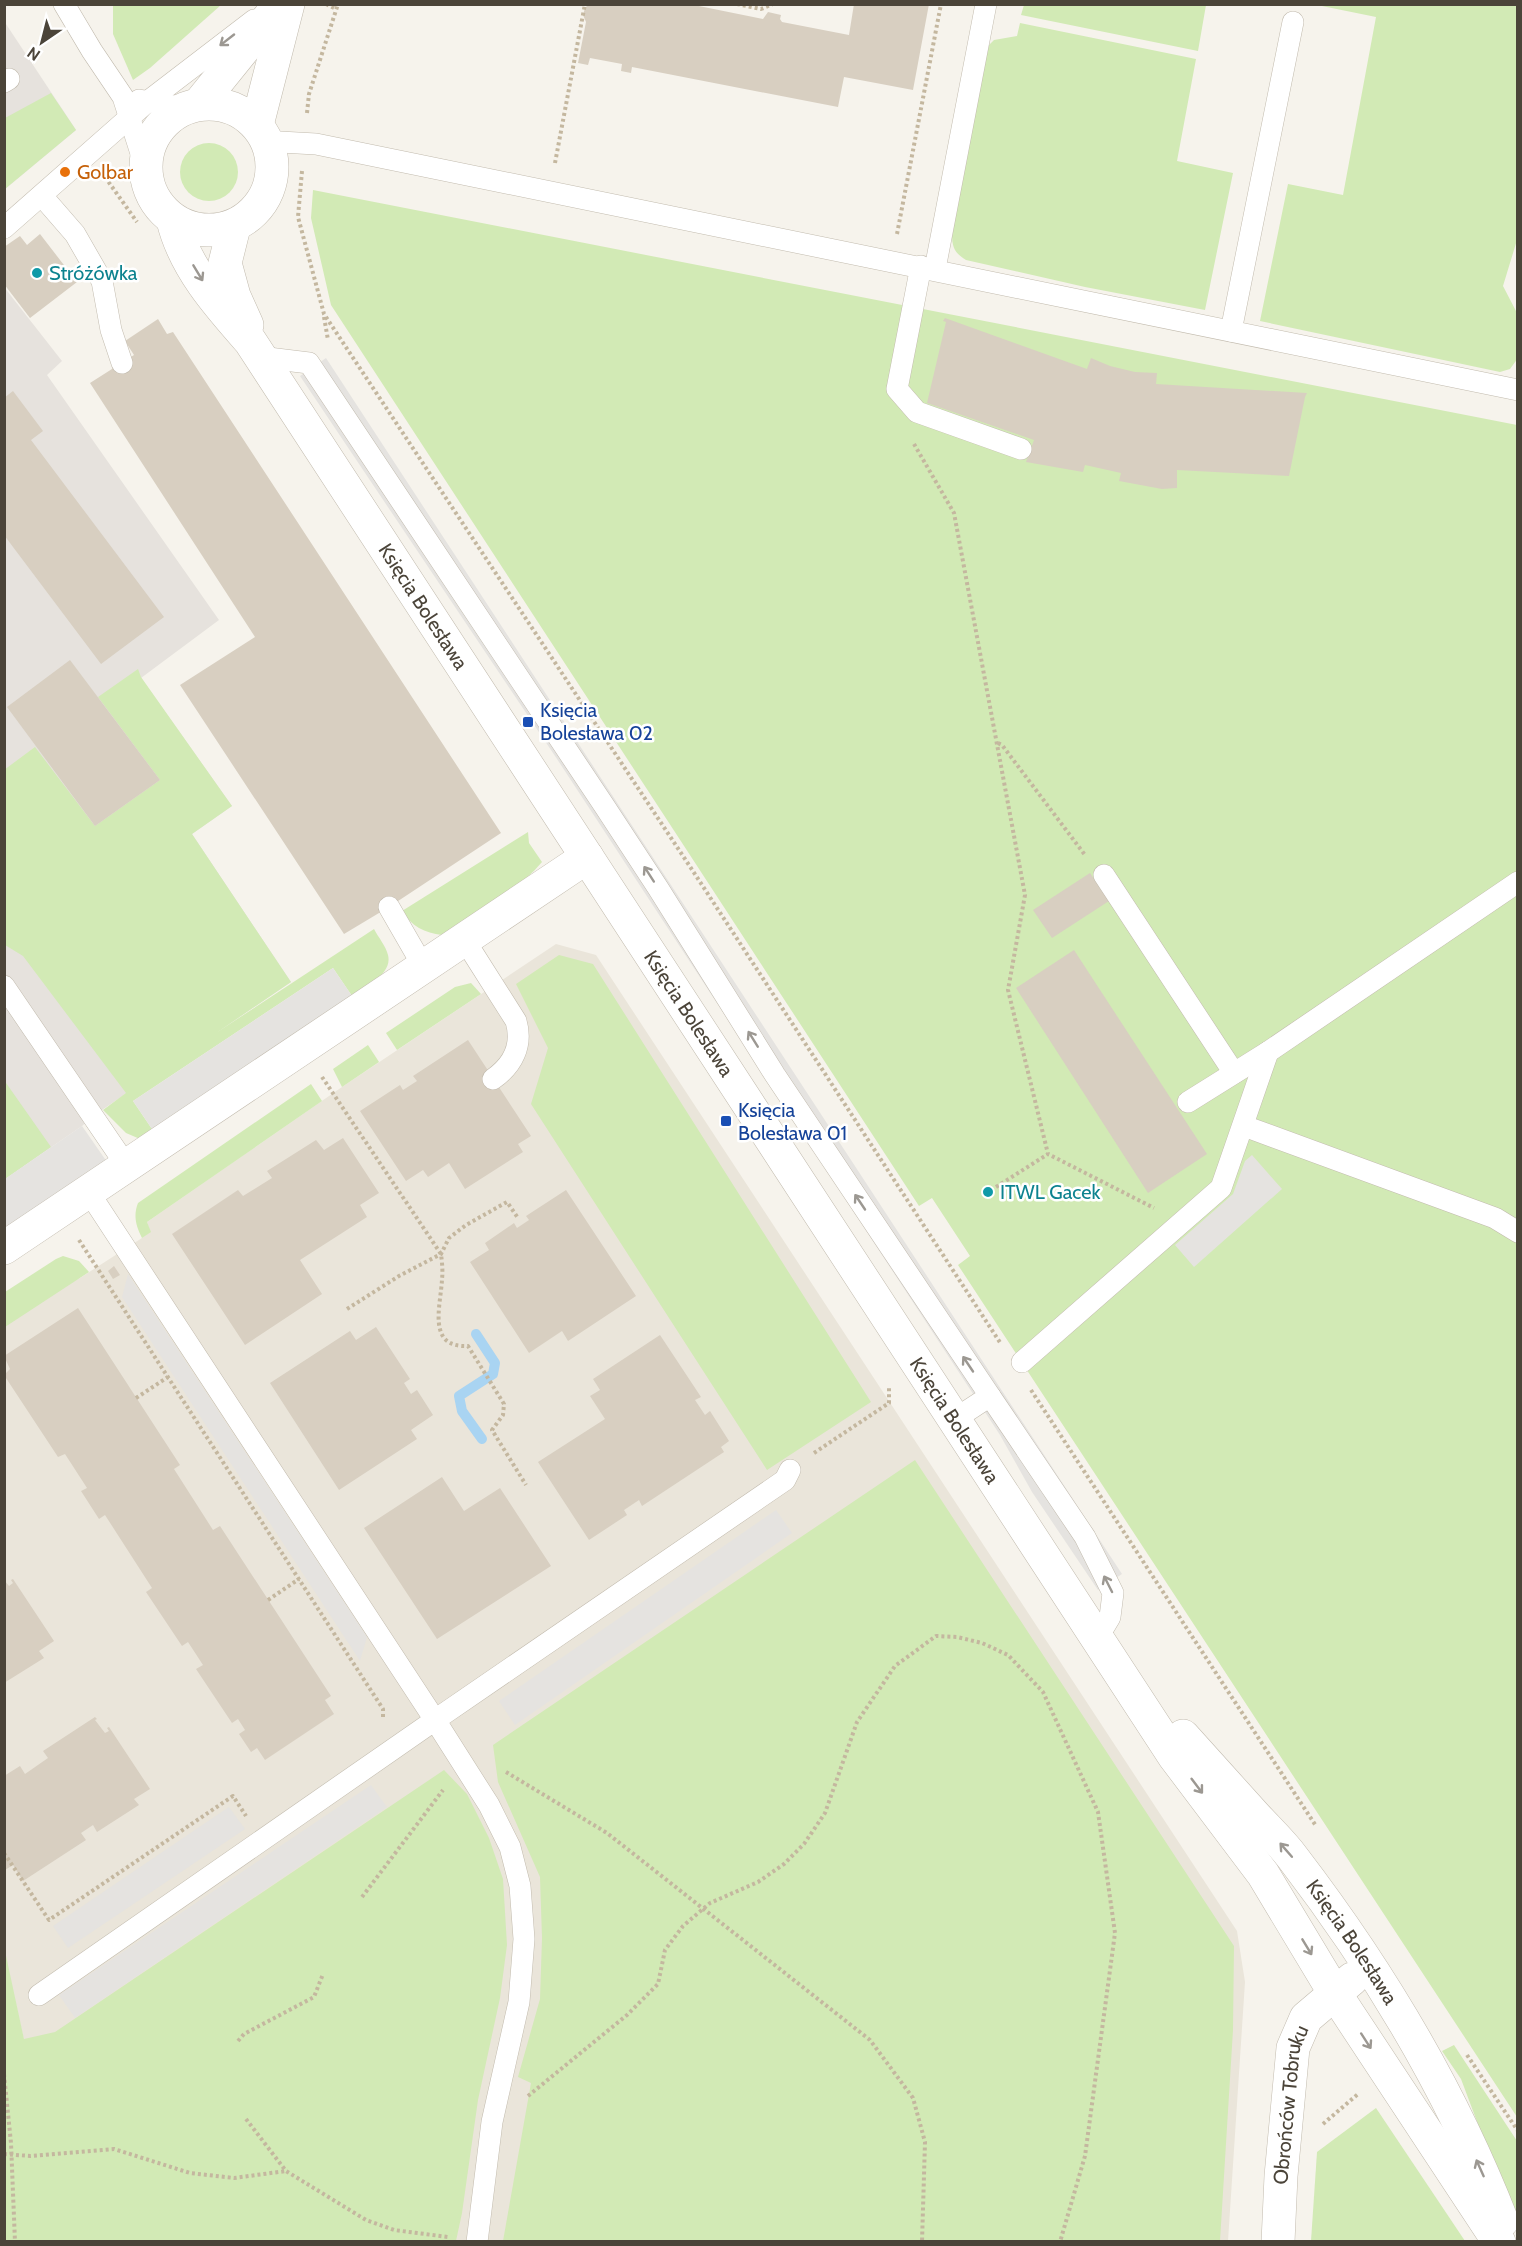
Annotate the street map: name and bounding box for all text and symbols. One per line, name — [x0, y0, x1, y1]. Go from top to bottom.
north arrow — [12, 12, 72, 72]
one-way arrow — [220, 34, 236, 47]
text: N — [24, 43, 44, 65]
place label: Golbar — [77, 160, 134, 184]
marker: Golbar — [58, 165, 72, 179]
place label: Stróżówka — [49, 261, 138, 285]
one-way arrow — [192, 264, 204, 281]
marker: Stróżówka — [30, 266, 44, 280]
street label: Księcia Bolesława — [373, 539, 473, 674]
place label: Księcia Bolesława 02 — [540, 698, 653, 745]
marker: Księcia Bolesława 02 — [521, 715, 535, 729]
one-way arrow — [643, 866, 655, 883]
street label: Księcia Bolesława — [639, 946, 739, 1081]
one-way arrow — [746, 1031, 758, 1048]
place label: Księcia Bolesława 01 — [738, 1098, 847, 1145]
marker: Księcia Bolesława 01 — [719, 1114, 733, 1128]
place label: ITWL Gacek — [1000, 1180, 1100, 1204]
marker: ITWL Gacek — [981, 1185, 995, 1199]
one-way arrow — [854, 1194, 866, 1211]
street label: Księcia Bolesława — [905, 1353, 1005, 1488]
one-way arrow — [962, 1356, 974, 1373]
one-way arrow — [1102, 1575, 1114, 1593]
one-way arrow — [1190, 1778, 1203, 1794]
one-way arrow — [1279, 1843, 1293, 1858]
street label: Księcia Bolesława — [1301, 1875, 1403, 2009]
one-way arrow — [1301, 1938, 1313, 1955]
street label: Obrońców Tobruku — [1269, 2021, 1313, 2185]
one-way arrow — [1360, 2032, 1372, 2049]
one-way arrow — [1474, 2159, 1486, 2177]

